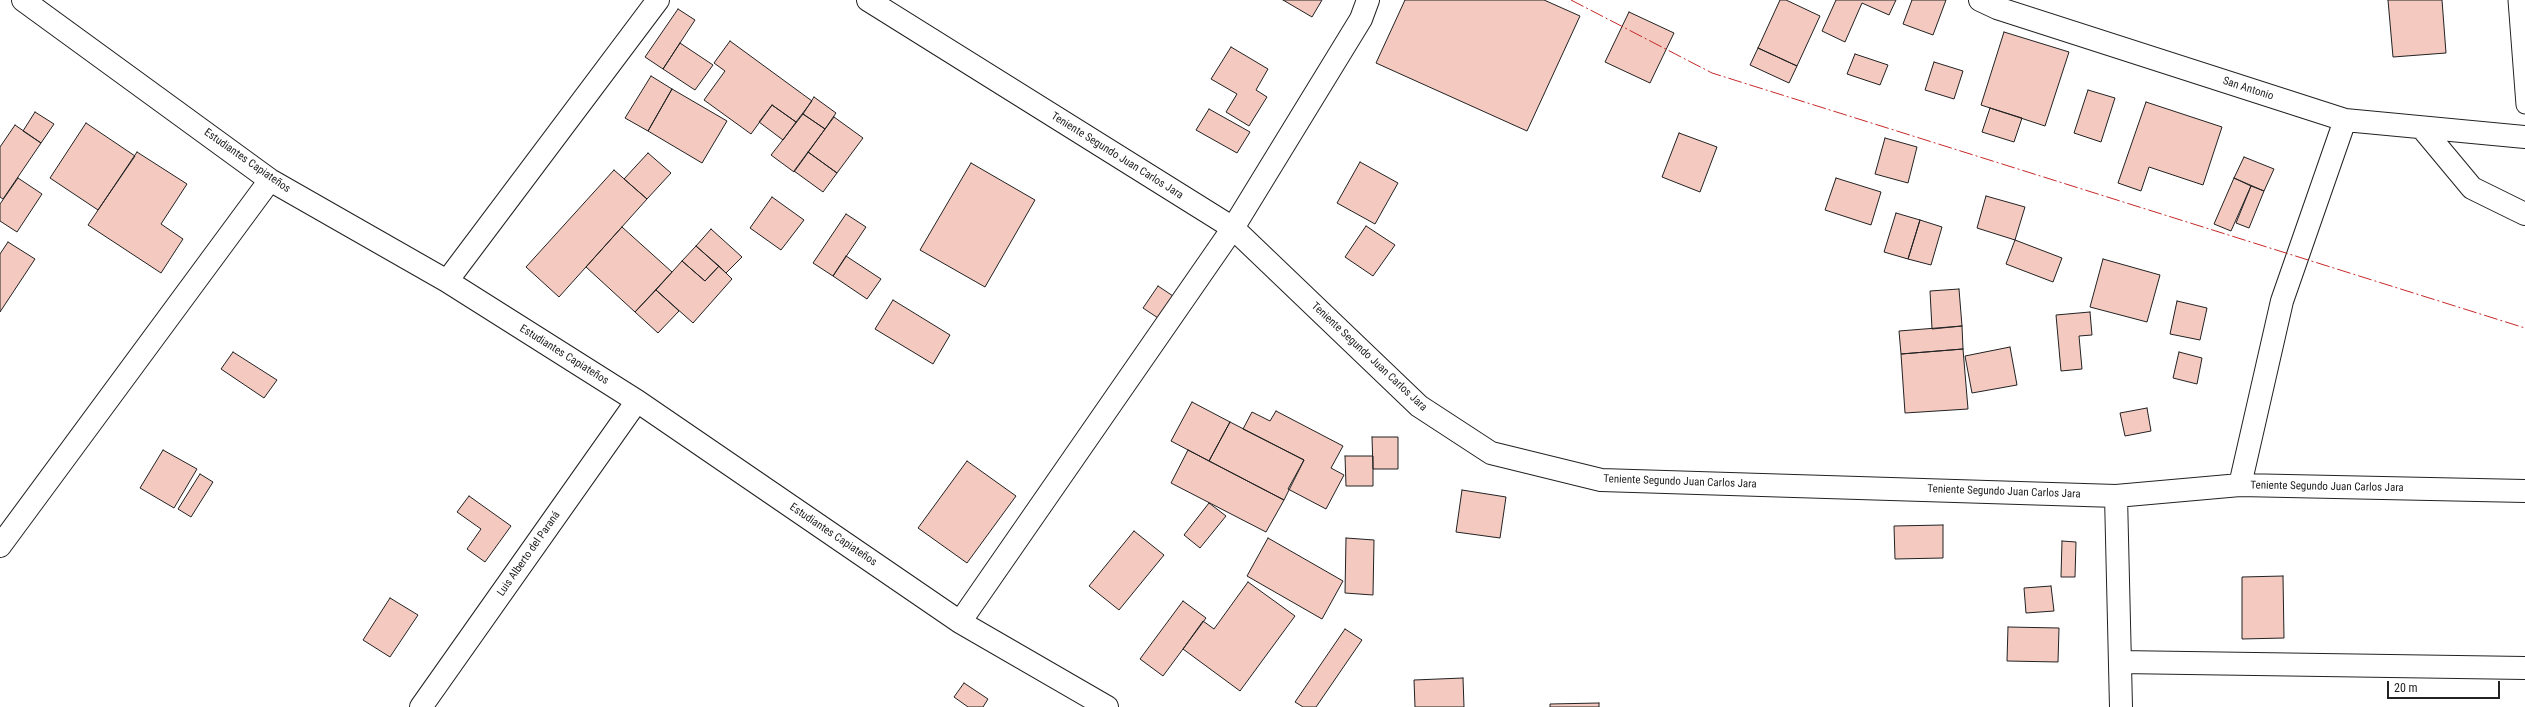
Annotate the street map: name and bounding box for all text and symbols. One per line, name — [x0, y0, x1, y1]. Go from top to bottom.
street label: San Antonio — [2221, 75, 2275, 103]
street label: Teniente Segundo Juan Carlos Jara — [1049, 110, 1185, 202]
street label: Estudiantes Capiateños — [201, 126, 293, 196]
street label: Teniente Segundo Juan Carlos Jara — [1308, 300, 1430, 414]
street label: Estudiantes Capiateños — [517, 322, 611, 388]
street label: Teniente Segundo Juan Carlos Jara — [1603, 473, 1757, 491]
street label: Teniente Segundo Juan Carlos Jara — [2250, 479, 2404, 495]
street label: Teniente Segundo Juan Carlos Jara — [1927, 483, 2081, 501]
street label: Estudiantes Capiateños — [787, 501, 879, 569]
street label: Luis Alberto del Paraná — [495, 509, 563, 599]
scale bar — [2389, 673, 2502, 699]
text: 20 m — [2394, 681, 2418, 695]

